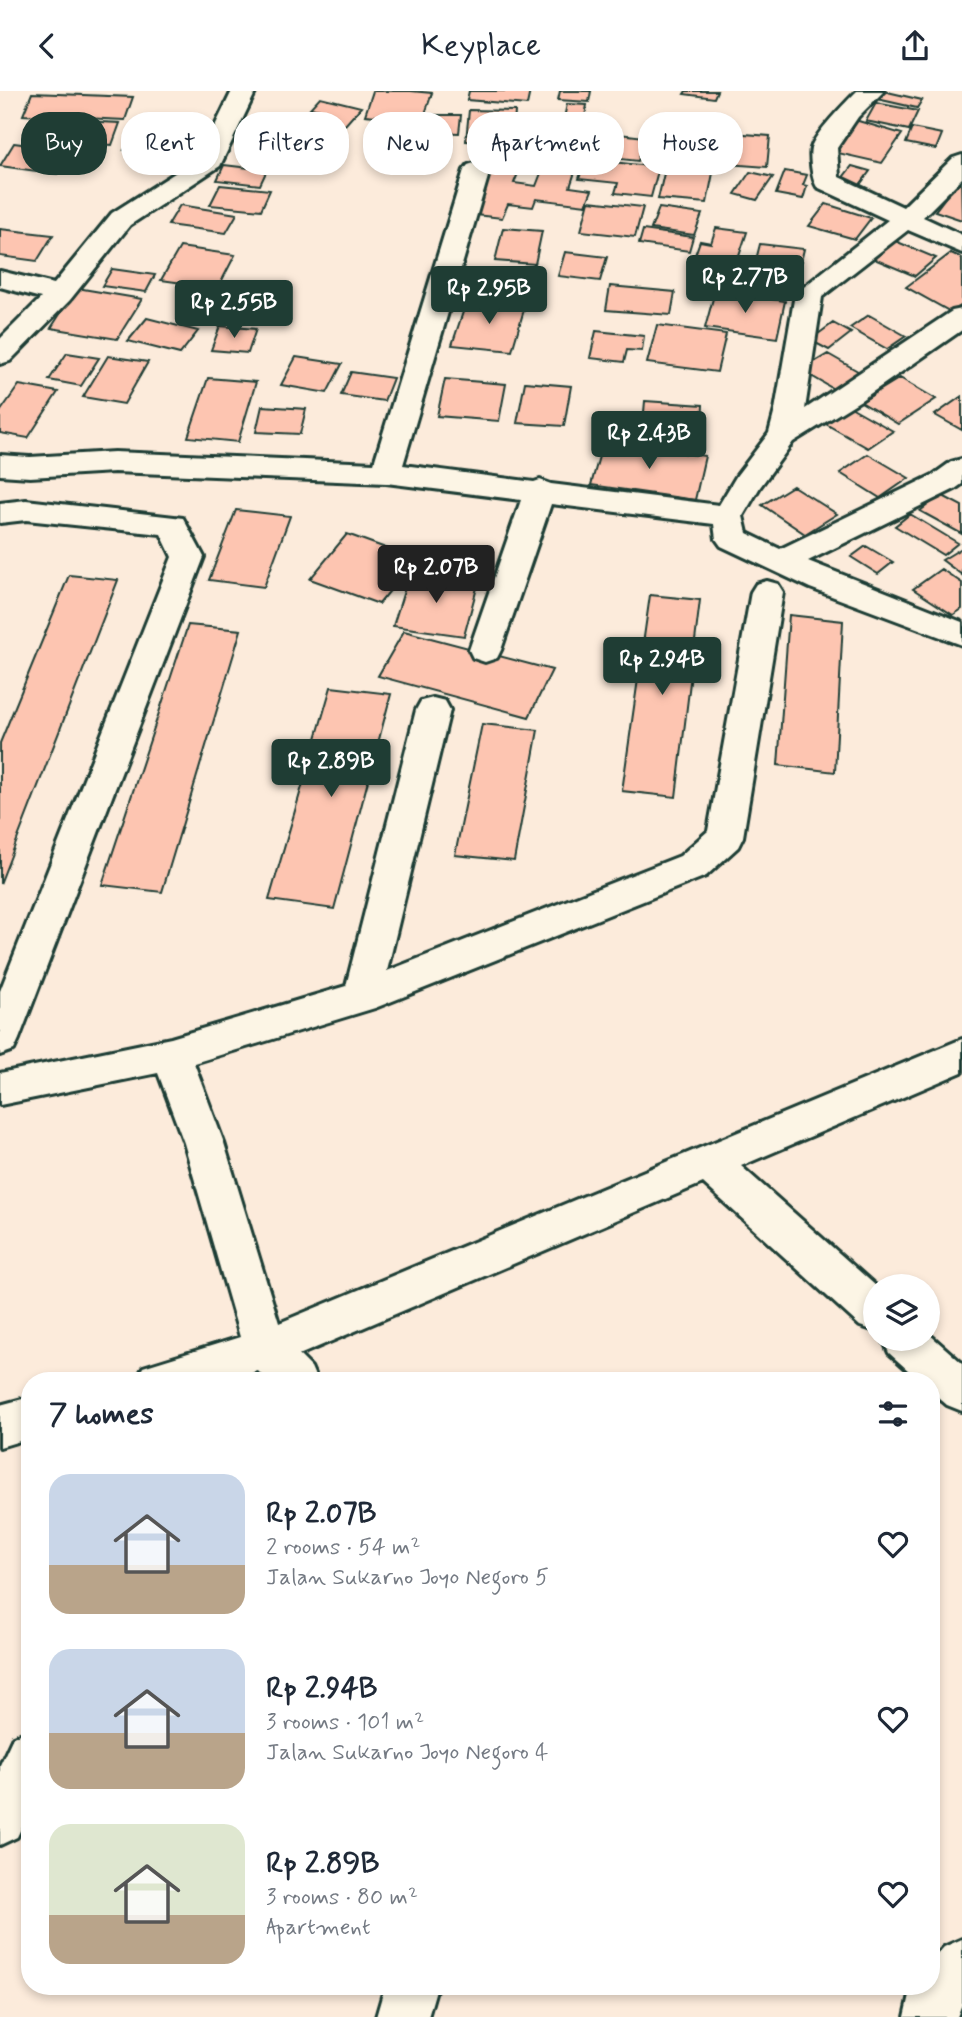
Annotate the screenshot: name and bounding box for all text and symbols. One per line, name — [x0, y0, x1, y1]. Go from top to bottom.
text: Keyplace — [421, 25, 541, 67]
icon: back — [28, 27, 66, 65]
icon: share — [896, 27, 934, 65]
chip: Buy — [21, 112, 107, 175]
chip: Rent — [121, 112, 220, 175]
chip: Filters — [234, 112, 349, 175]
chip: New — [363, 112, 453, 175]
chip: Apartment — [467, 112, 624, 175]
chip: House — [638, 112, 743, 175]
pin: Rp 2.77B — [673, 255, 817, 315]
text: Rp 2.77B — [702, 263, 788, 293]
pin: Rp 2.95B — [417, 267, 561, 326]
text: Rp 2.95B — [447, 274, 531, 304]
pin: Rp 2.55B — [162, 281, 306, 340]
text: Rp 2.55B — [191, 288, 277, 318]
pin: Rp 2.43B — [577, 411, 721, 471]
text: Rp 2.43B — [607, 419, 691, 449]
pin: Rp 2.07B — [364, 545, 508, 605]
text: Rp 2.07B — [394, 553, 478, 583]
pin: Rp 2.94B — [590, 637, 734, 697]
text: Rp 2.94B — [619, 645, 705, 675]
pin: Rp 2.89B — [259, 739, 403, 799]
text: Rp 2.89B — [288, 747, 375, 777]
map controls — [863, 1274, 940, 1351]
button: layers — [863, 1274, 940, 1351]
text: 7 homes — [49, 1395, 154, 1434]
icon: filters — [874, 1395, 912, 1433]
text: Rp 2.07B — [266, 1494, 377, 1533]
icon: home — [105, 1502, 189, 1586]
icon: heart — [874, 1525, 912, 1563]
text: 2 rooms · 54 m² — [266, 1533, 420, 1563]
text: Jalan Sukarno Joyo Negoro 5 — [266, 1563, 549, 1593]
text: Rp 2.94B — [266, 1669, 378, 1708]
icon: home — [105, 1677, 189, 1761]
icon: heart — [874, 1700, 912, 1738]
text: 3 rooms · 101 m² — [266, 1708, 424, 1738]
text: Jalan Sukarno Joyo Negoro 4 — [266, 1738, 548, 1768]
text: Rp 2.89B — [266, 1844, 379, 1883]
icon: home — [105, 1852, 189, 1936]
icon: heart — [874, 1875, 912, 1913]
text: 3 rooms · 80 m² — [266, 1883, 418, 1913]
text: Apartment — [266, 1913, 371, 1943]

